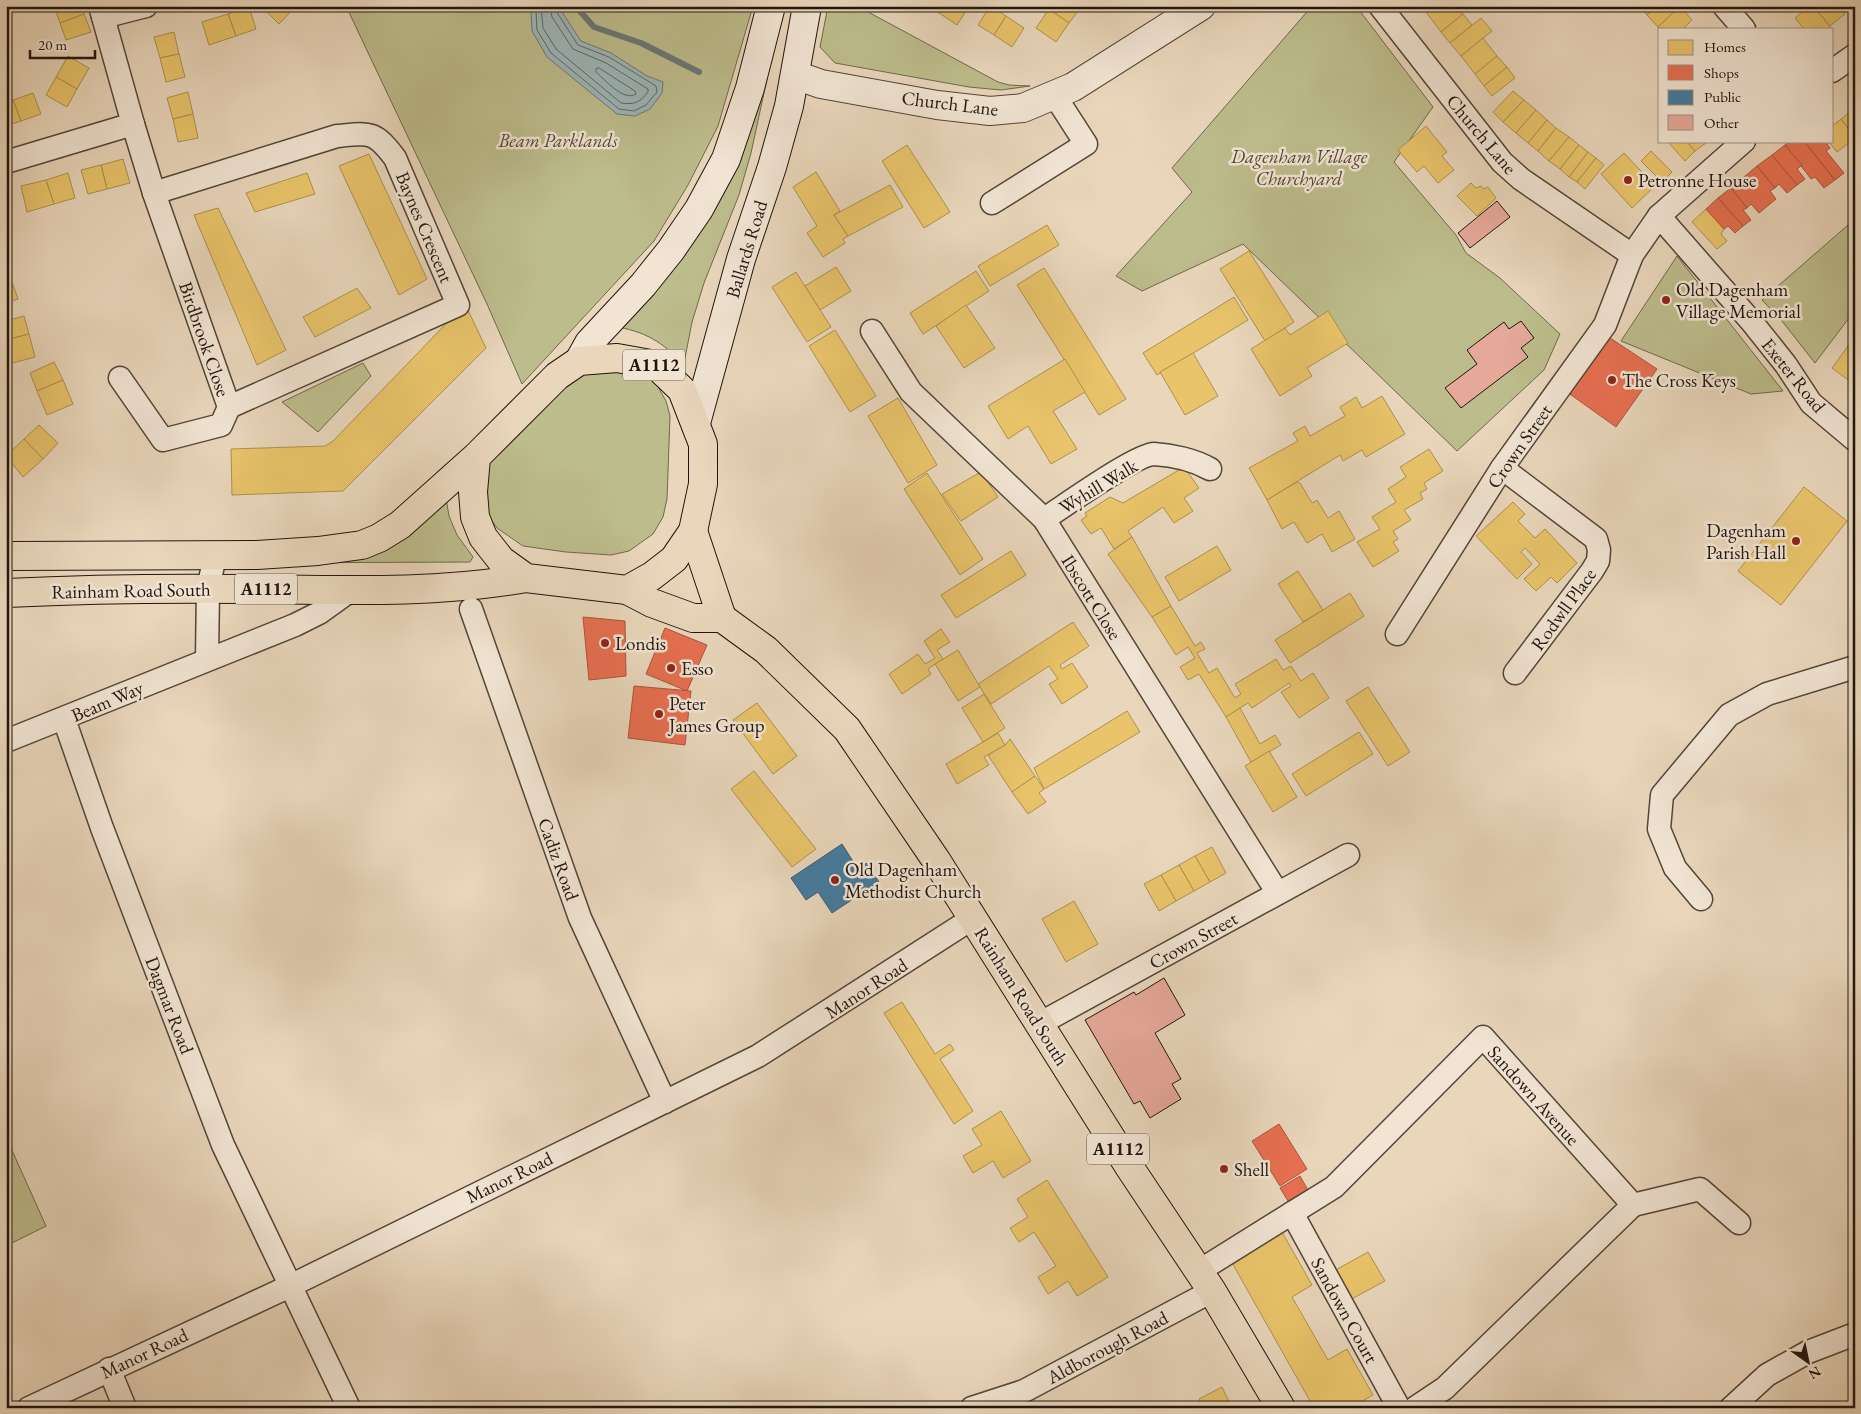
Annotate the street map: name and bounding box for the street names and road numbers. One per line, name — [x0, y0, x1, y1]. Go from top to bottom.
street label: Church Lane — [900, 85, 1000, 122]
street label: Church Lane — [1441, 89, 1522, 180]
street label: Baynes Crescent — [390, 168, 459, 287]
street label: Ballards Road — [720, 197, 773, 301]
street label: Birdbrook Close — [173, 278, 236, 400]
street label: Exeter Road — [1756, 333, 1832, 418]
road number: A1112 — [623, 350, 685, 380]
street label: Crown Street — [1481, 399, 1558, 493]
street label: Wyhill Walk — [1054, 453, 1143, 520]
street label: Ibscott Close — [1056, 550, 1128, 645]
street label: Rodwll Place — [1525, 563, 1602, 655]
road number: A1112 — [235, 574, 297, 604]
street label: Rainham Road South — [51, 577, 211, 604]
street label: Beam Way — [67, 675, 148, 728]
street label: Cadiz Road — [532, 814, 585, 904]
street label: Crown Street — [1145, 906, 1242, 975]
street label: Rainham Road South — [969, 922, 1075, 1071]
street label: Manor Road — [820, 952, 913, 1024]
street label: Dagmar Road — [140, 953, 200, 1058]
street label: Sandown Avenue — [1482, 1040, 1585, 1151]
road number: A1112 — [1087, 1134, 1149, 1164]
street label: Manor Road — [462, 1146, 557, 1209]
street label: Sandown Court — [1305, 1253, 1384, 1368]
street label: Aldborough Road — [1041, 1305, 1173, 1390]
street label: Manor Road — [96, 1322, 192, 1385]

